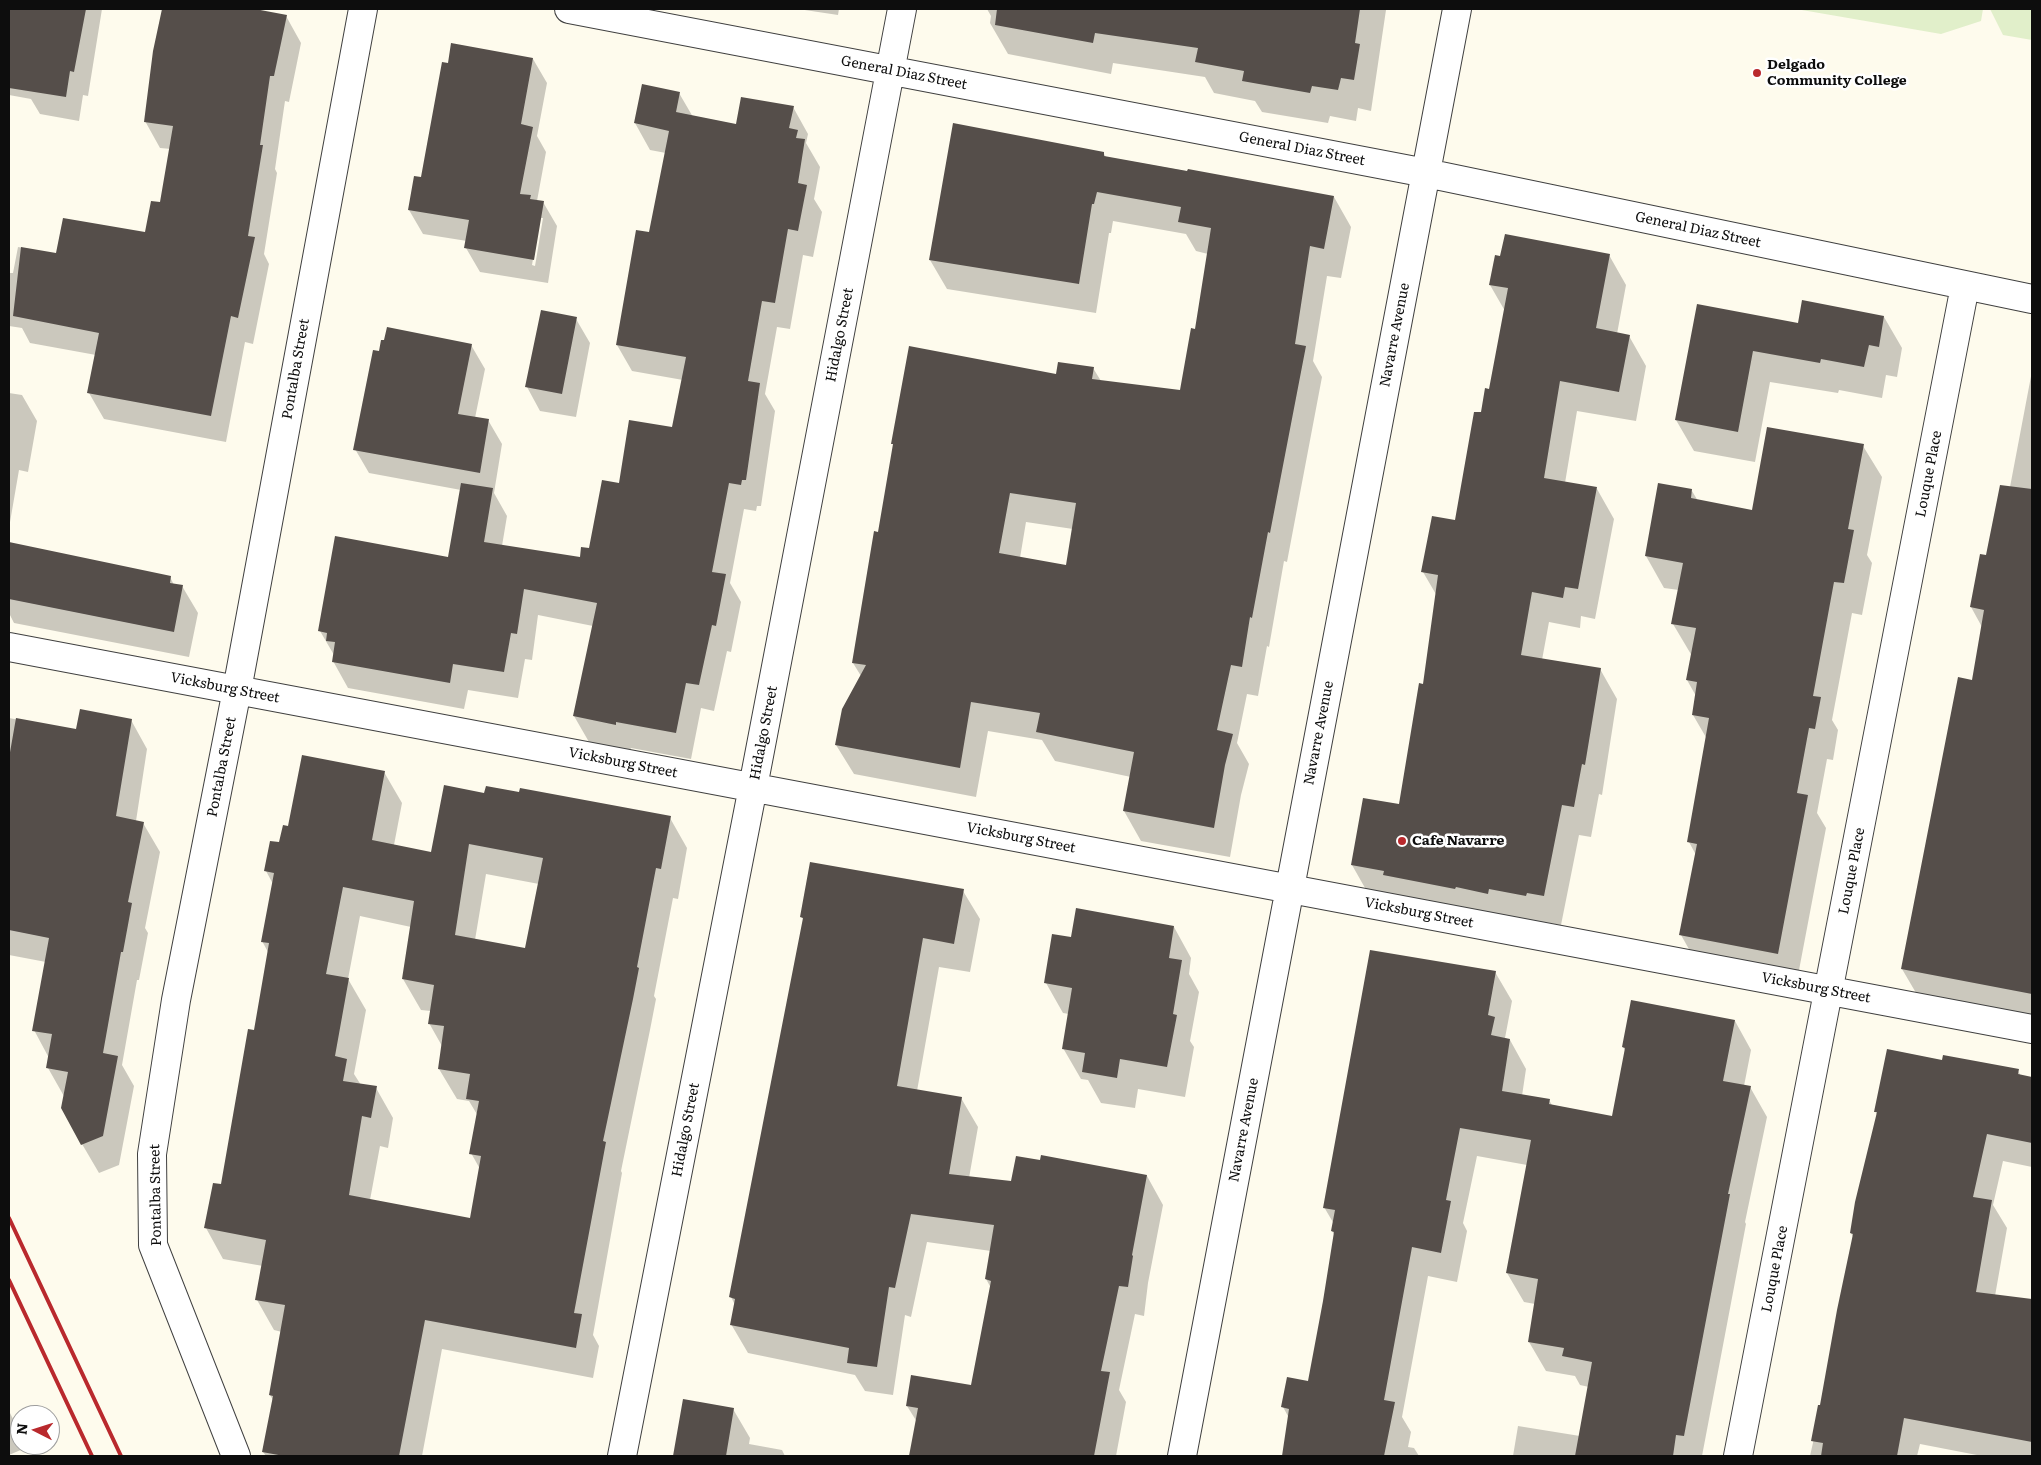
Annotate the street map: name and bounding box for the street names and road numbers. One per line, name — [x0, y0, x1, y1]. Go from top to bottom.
street label: General Diaz Street — [839, 53, 969, 93]
street label: General Diaz Street — [1237, 129, 1367, 169]
street label: General Diaz Street — [1634, 208, 1762, 252]
street label: Navarre Avenue — [1377, 281, 1413, 389]
street label: Hidalgo Street — [823, 286, 857, 384]
street label: Pontalba Street — [279, 317, 313, 421]
street label: Louque Place — [1912, 429, 1946, 519]
street label: Vicksburg Street — [169, 669, 281, 707]
street label: Navarre Avenue — [1301, 679, 1337, 787]
street label: Hidalgo Street — [747, 684, 781, 782]
street label: Pontalba Street — [204, 715, 240, 819]
street label: Vicksburg Street — [567, 744, 679, 782]
street label: Vicksburg Street — [965, 819, 1077, 857]
street label: Louque Place — [1835, 826, 1869, 916]
street label: Vicksburg Street — [1363, 894, 1475, 932]
street label: Vicksburg Street — [1760, 969, 1872, 1007]
street label: Navarre Avenue — [1226, 1076, 1262, 1184]
street label: Hidalgo Street — [669, 1081, 703, 1179]
street label: Pontalba Street — [147, 1144, 165, 1246]
street label: Louque Place — [1758, 1224, 1792, 1314]

